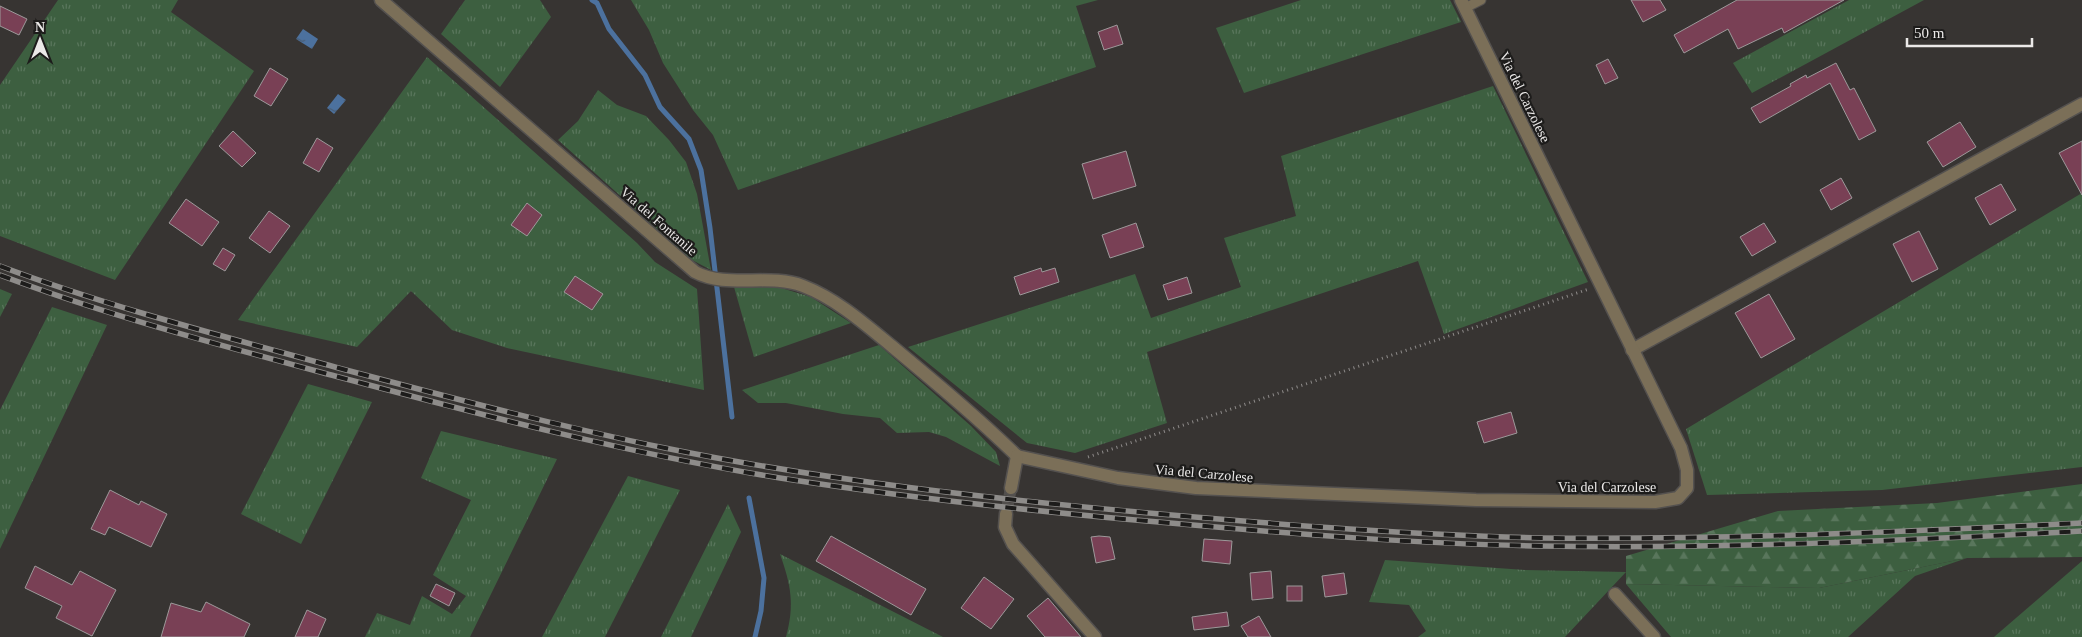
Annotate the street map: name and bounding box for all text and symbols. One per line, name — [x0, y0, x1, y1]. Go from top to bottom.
north arrow — [15, 15, 65, 65]
scale bar — [1907, 15, 2032, 47]
text: N — [35, 20, 45, 35]
text: 50 m — [1914, 25, 1945, 41]
street label: Via del Carzolese — [1496, 50, 1553, 145]
street label: Via del Fontanile — [617, 184, 700, 259]
street label: Via del Carzolese — [1154, 462, 1254, 485]
street label: Via del Carzolese — [1558, 480, 1656, 495]

